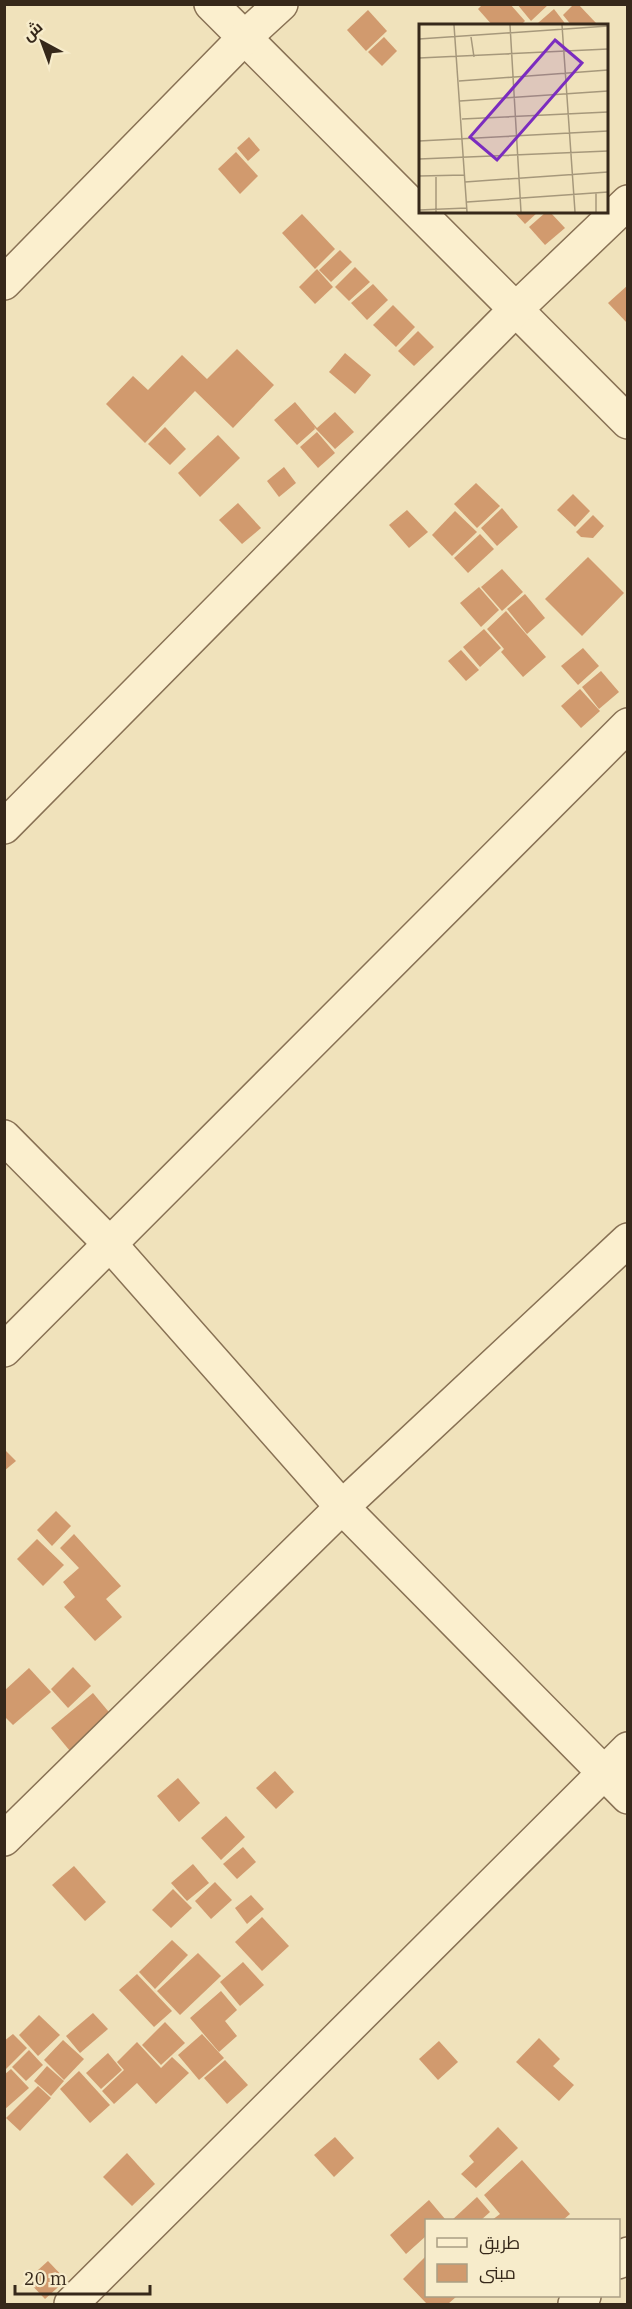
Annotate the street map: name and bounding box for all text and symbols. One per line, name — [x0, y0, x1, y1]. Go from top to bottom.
north arrow — [12, 12, 72, 72]
text: ش — [18, 16, 46, 45]
inset map — [419, 24, 608, 213]
legend — [425, 2219, 620, 2297]
text: طريق — [479, 2231, 520, 2255]
scale bar — [15, 2258, 150, 2296]
text: مبنى — [479, 2261, 516, 2284]
text: 20 m — [24, 2267, 67, 2290]

